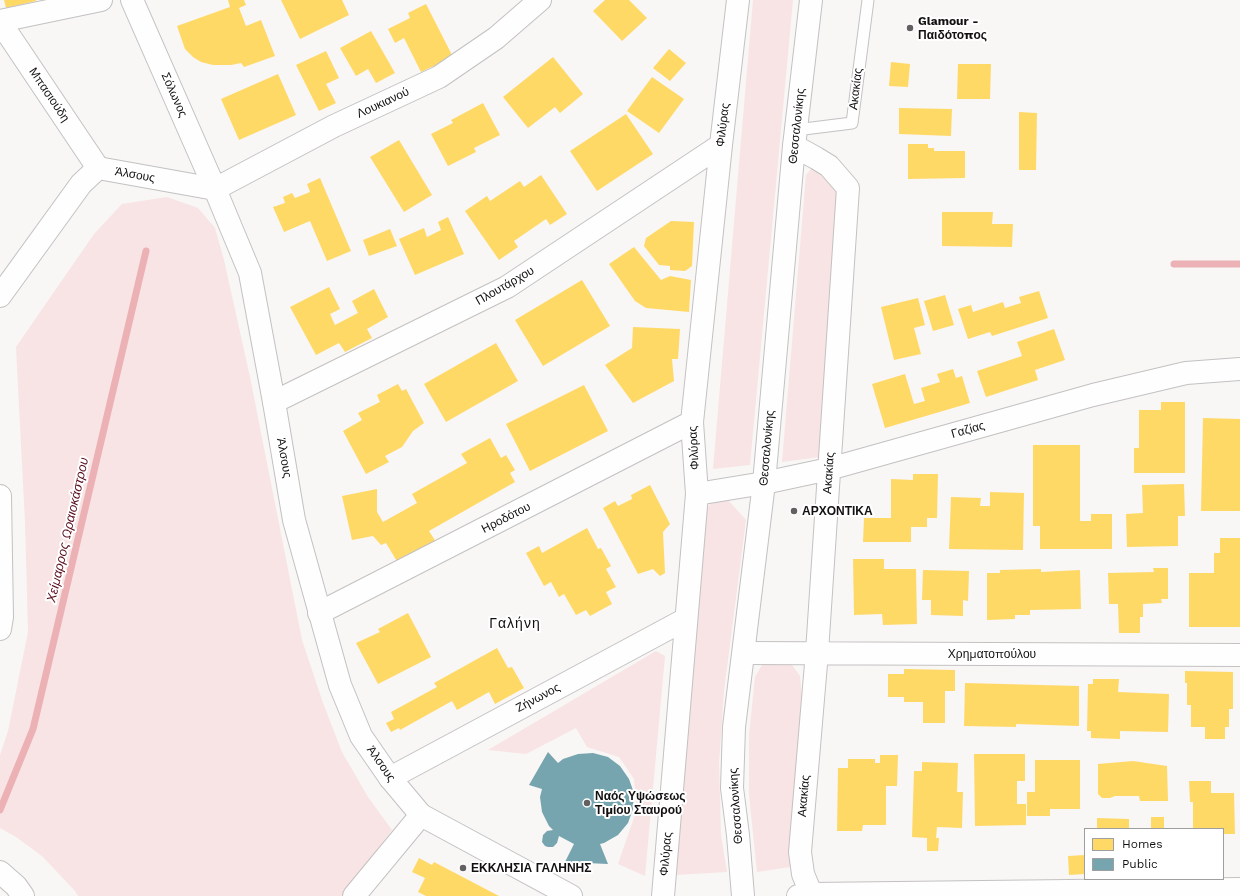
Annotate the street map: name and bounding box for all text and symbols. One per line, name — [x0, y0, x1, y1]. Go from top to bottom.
place label: Glamour - Παιδότοπος — [918, 14, 987, 42]
marker: Glamour - Παιδότοπος — [905, 23, 915, 33]
street label: Μπασιούδη — [26, 65, 72, 125]
street label: Ακακίας — [846, 67, 866, 111]
street label: Σόλωνος — [158, 70, 190, 120]
street label: Λουκιανού — [355, 85, 411, 121]
street label: Θεσσαλονίκης — [786, 87, 808, 165]
street label: Φιλύρας — [713, 102, 733, 148]
street label: Άλσους — [114, 164, 156, 186]
street label: Πλουτάρχου — [473, 263, 537, 309]
street label: Θεσσαλονίκης — [757, 409, 777, 487]
street label: Γαζίας — [950, 418, 986, 442]
street label: Φιλύρας — [686, 426, 702, 470]
street label: Άλσους — [273, 437, 295, 479]
street label: Ακακίας — [820, 451, 838, 495]
water label: Χείμαρρος Ωραιοκάστρου — [44, 456, 92, 604]
street label: Ηροδότου — [479, 500, 533, 536]
place label: ΑΡΧΟΝΤΙΚΑ — [802, 504, 873, 518]
marker: ΑΡΧΟΝΤΙΚΑ — [789, 506, 799, 516]
district label: Γαλήνη — [489, 616, 541, 632]
street label: Χρηματοπούλου — [948, 647, 1036, 661]
street label: Ζήνωνος — [514, 680, 562, 716]
street label: Άλσους — [364, 743, 398, 785]
street label: Θεσσαλονίκης — [726, 768, 746, 844]
street label: Ακακίας — [795, 774, 813, 818]
place label: Ναός Υψώσεως Τιμίου Σταυρού — [595, 789, 686, 817]
marker: Ναός Υψώσεως Τιμίου Σταυρού — [582, 798, 592, 808]
legend — [1084, 828, 1224, 880]
street label: Φιλύρας — [657, 831, 675, 877]
text: Homes — [1122, 837, 1163, 851]
text: Public — [1122, 857, 1158, 871]
place label: ΕΚΚΛΗΣΙΑ ΓΑΛΗΝΗΣ — [471, 861, 591, 875]
marker: ΕΚΚΛΗΣΙΑ ΓΑΛΗΝΗΣ — [458, 863, 468, 873]

